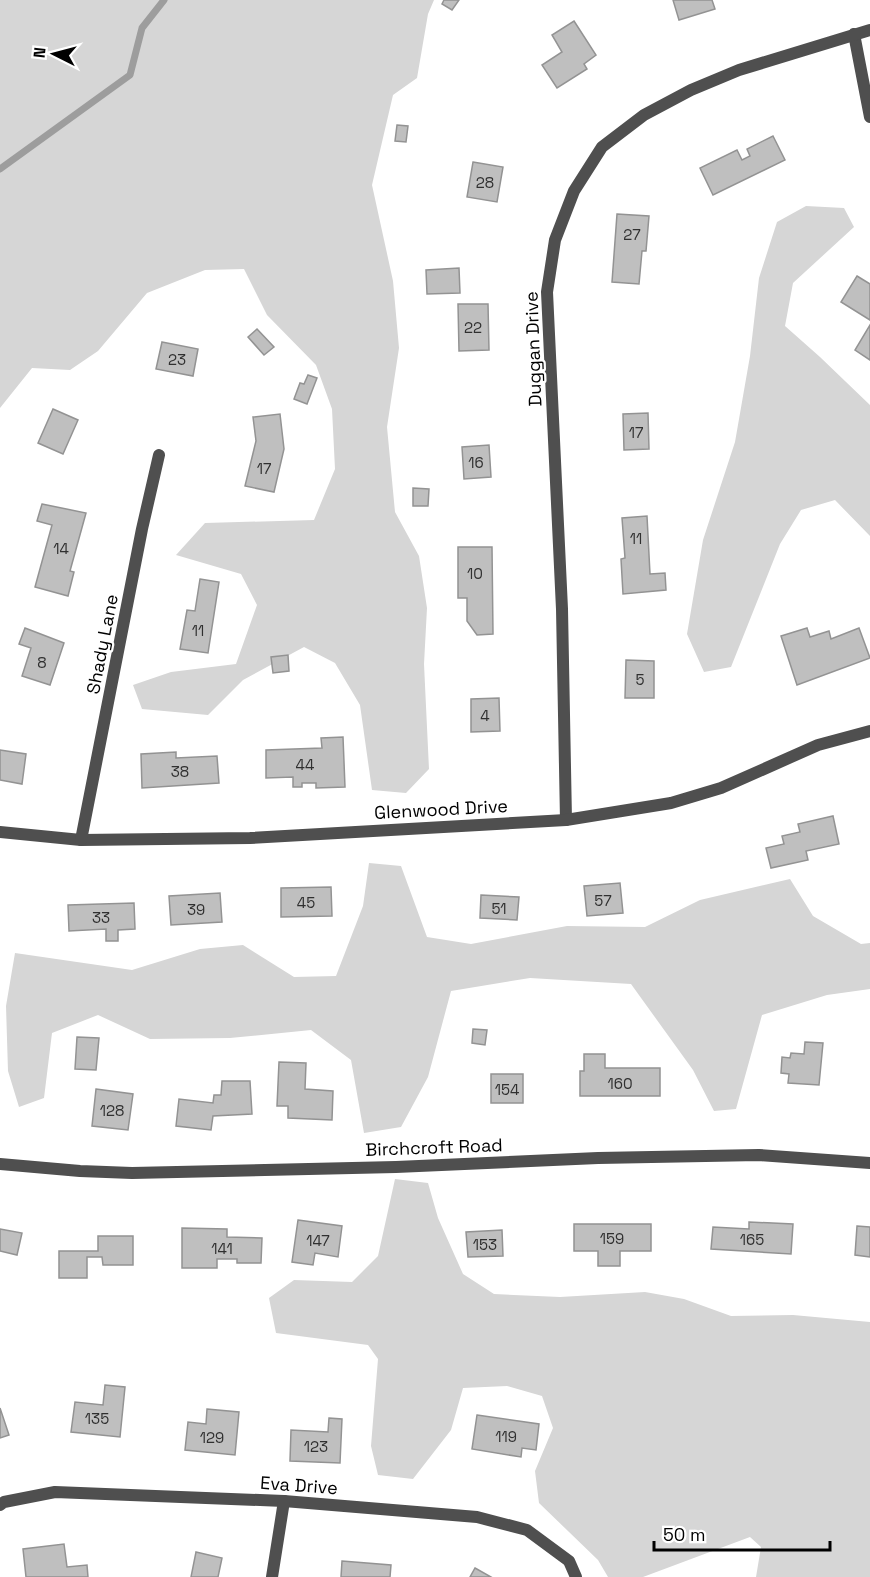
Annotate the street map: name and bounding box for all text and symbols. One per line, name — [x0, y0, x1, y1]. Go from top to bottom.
north arrow — [24, 24, 84, 84]
text: N — [29, 46, 51, 59]
house number: 28 — [476, 173, 494, 192]
house number: 27 — [623, 225, 641, 244]
street label: Duggan Drive — [519, 291, 547, 407]
house number: 22 — [464, 318, 482, 337]
house number: 23 — [168, 350, 186, 369]
house number: 17 — [629, 423, 643, 442]
house number: 16 — [468, 453, 484, 472]
house number: 17 — [257, 459, 271, 478]
house number: 11 — [630, 529, 642, 548]
house number: 14 — [53, 539, 69, 558]
house number: 10 — [467, 564, 483, 583]
street label: Shady Lane — [81, 592, 123, 696]
house number: 11 — [192, 621, 204, 640]
house number: 8 — [37, 653, 47, 672]
house number: 5 — [636, 670, 645, 689]
house number: 4 — [480, 706, 490, 725]
house number: 44 — [296, 755, 314, 774]
house number: 38 — [171, 762, 189, 781]
street label: Glenwood Drive — [374, 794, 508, 824]
house number: 57 — [594, 891, 612, 910]
house number: 45 — [297, 893, 315, 912]
house number: 51 — [491, 899, 507, 918]
house number: 39 — [187, 900, 205, 919]
house number: 33 — [92, 908, 110, 927]
house number: 160 — [607, 1074, 633, 1093]
house number: 154 — [495, 1080, 519, 1099]
house number: 128 — [100, 1101, 124, 1120]
street label: Birchcroft Road — [365, 1133, 503, 1161]
house number: 159 — [600, 1229, 624, 1248]
house number: 165 — [740, 1230, 764, 1249]
house number: 147 — [306, 1231, 330, 1250]
house number: 153 — [473, 1235, 497, 1254]
house number: 141 — [211, 1239, 233, 1258]
house number: 135 — [85, 1409, 109, 1428]
house number: 119 — [495, 1427, 517, 1446]
house number: 129 — [200, 1428, 224, 1447]
house number: 123 — [304, 1437, 328, 1456]
street label: Eva Drive — [259, 1471, 339, 1499]
scale bar — [654, 1514, 830, 1552]
text: 50 m — [663, 1523, 705, 1546]

